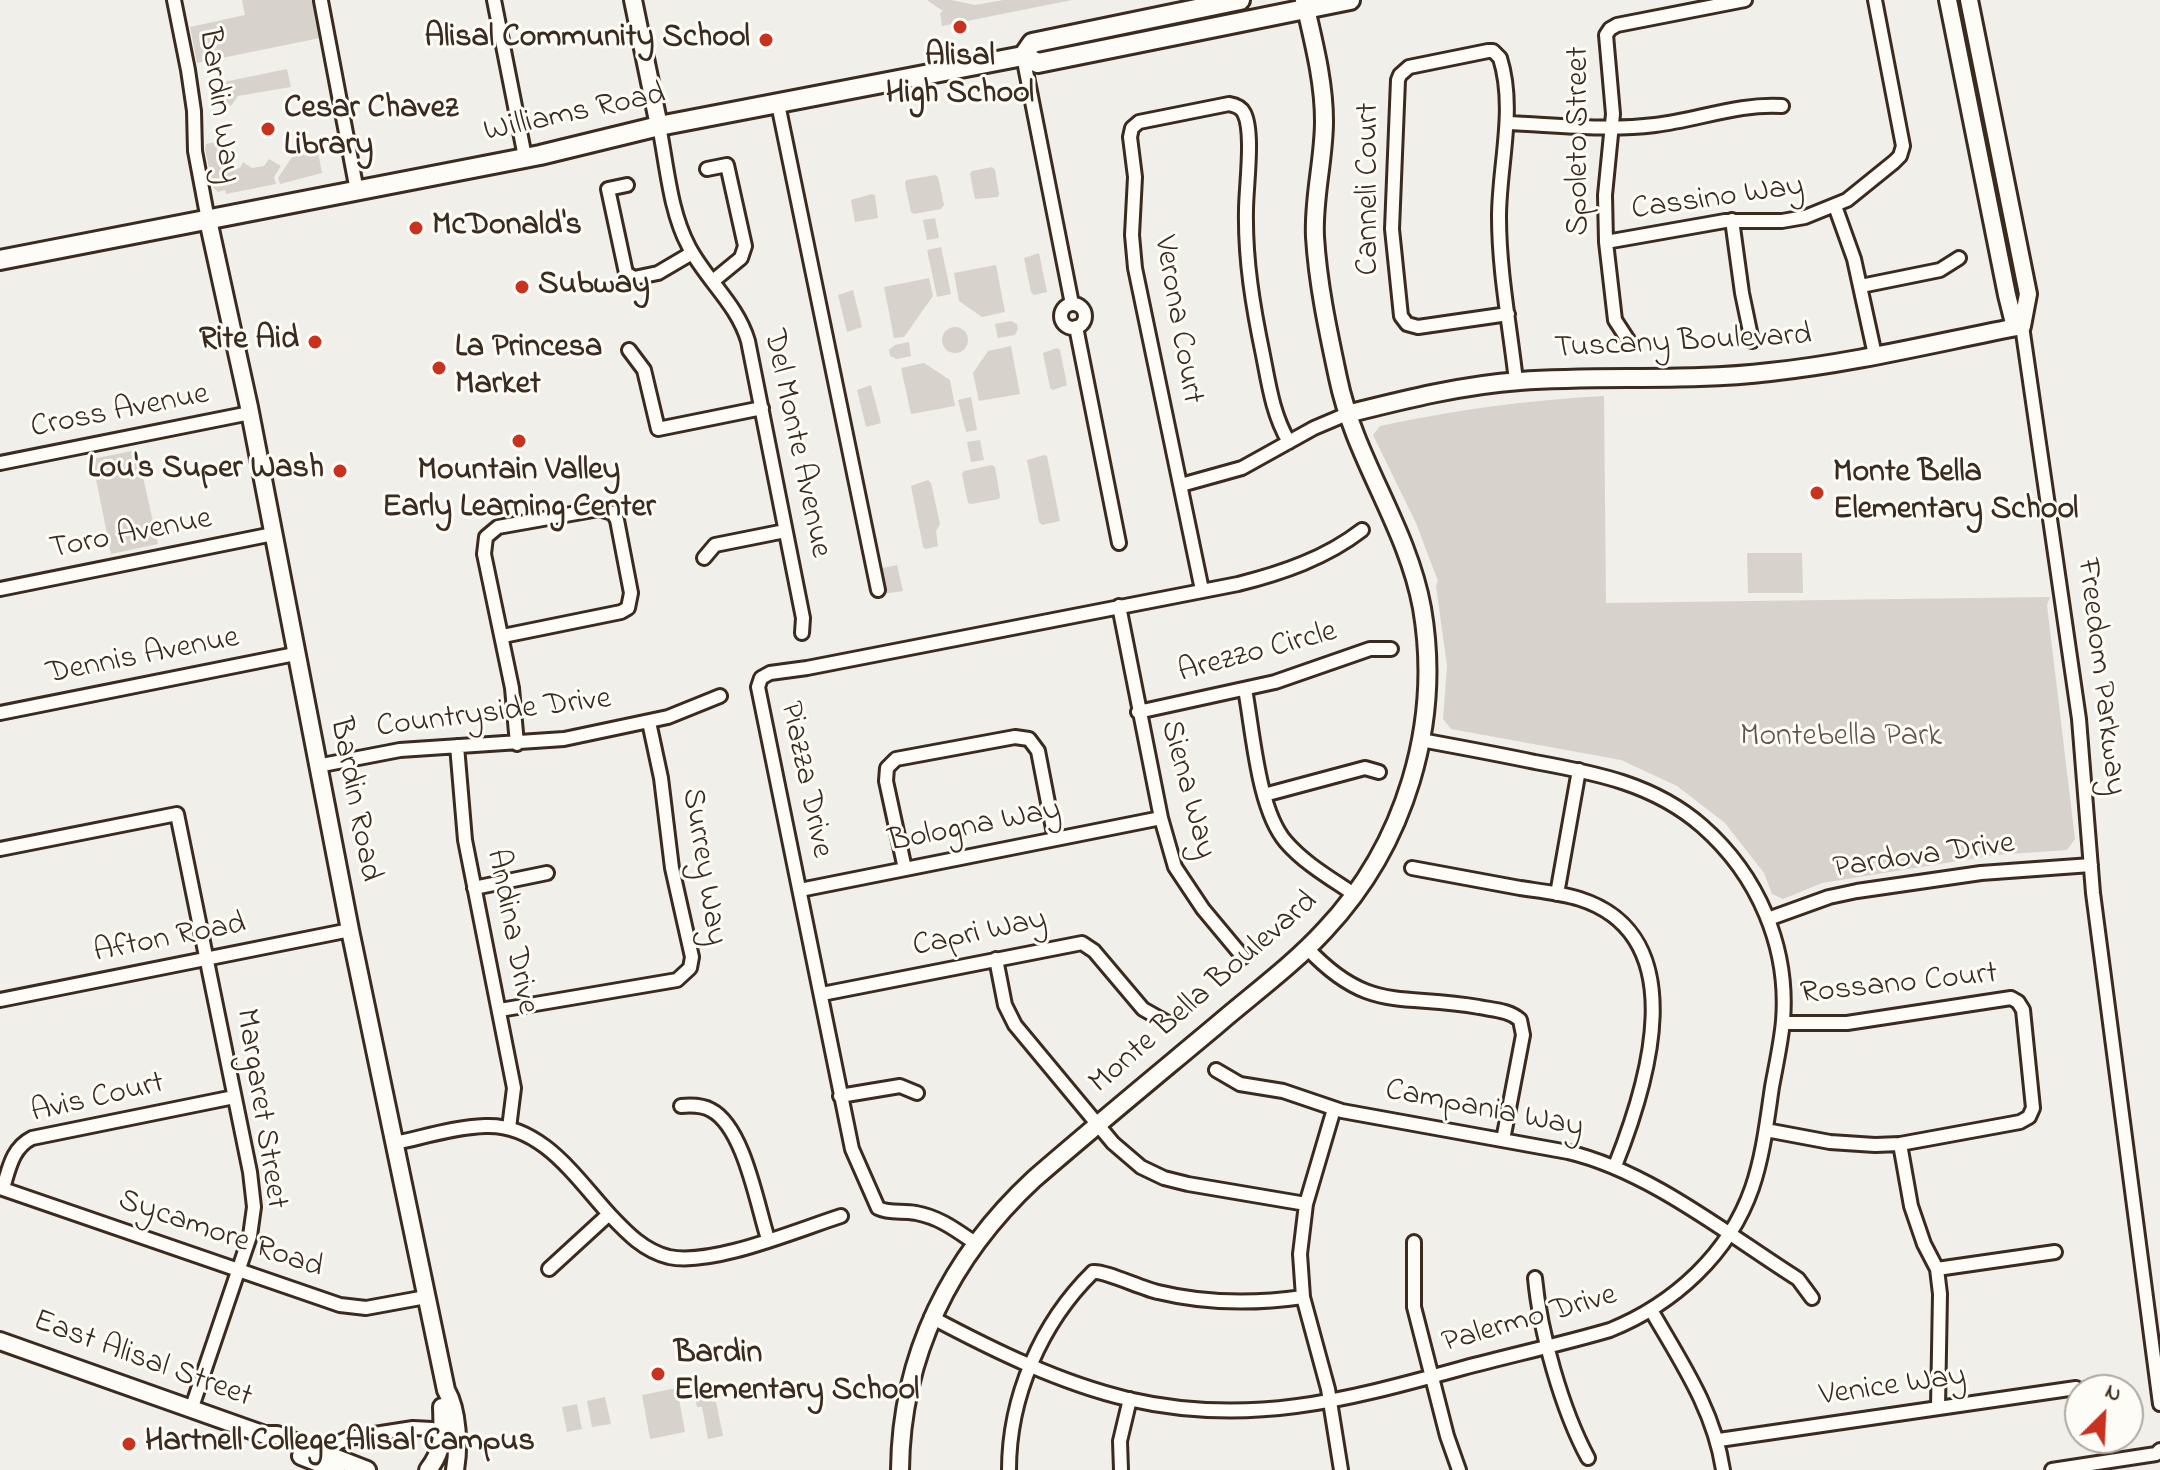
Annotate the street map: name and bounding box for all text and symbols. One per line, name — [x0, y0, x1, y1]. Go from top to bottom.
marker: Alisal High School — [951, 18, 969, 36]
place label: Alisal Community School — [424, 21, 750, 59]
street label: Bardin Way — [187, 26, 247, 186]
marker: Alisal Community School — [757, 31, 775, 49]
place label: Alisal High School — [886, 40, 1034, 115]
street label: Spoleto Street — [1562, 46, 1600, 236]
street label: Williams Road — [481, 77, 669, 153]
place label: Cesar Chavez Library — [284, 92, 458, 167]
street label: Canneli Court — [1352, 103, 1390, 275]
marker: Cesar Chavez Library — [259, 120, 277, 138]
street label: Cassino Way — [1629, 169, 1807, 231]
place label: McDonald's — [432, 209, 582, 247]
marker: McDonald's — [407, 219, 425, 237]
street label: Verona Court — [1142, 233, 1210, 407]
place label: Subway — [538, 268, 650, 306]
marker: Subway — [513, 278, 531, 296]
street label: Tuscany Boulevard — [1553, 318, 1813, 370]
place label: Rite Aid — [199, 323, 299, 361]
street label: Del Monte Avenue — [752, 327, 838, 561]
place label: La Princesa Market — [455, 331, 602, 406]
marker: Rite Aid — [306, 333, 324, 351]
marker: La Princesa Market — [430, 359, 448, 377]
street label: Cross Avenue — [28, 377, 212, 449]
marker: Mountain Valley Early Learning Center — [510, 432, 528, 450]
place label: Lou's Super Wash — [88, 452, 324, 490]
place label: Mountain Valley Early Learning Center — [382, 454, 656, 529]
place label: Monte Bella Elementary School — [1833, 456, 2078, 531]
marker: Lou's Super Wash — [331, 462, 349, 480]
marker: Monte Bella Elementary School — [1808, 484, 1826, 502]
street label: Toro Avenue — [47, 502, 215, 570]
street label: Freedom Parkway — [2065, 556, 2133, 798]
street label: Arezzo Circle — [1175, 614, 1341, 694]
street label: Dennis Avenue — [44, 621, 242, 695]
street label: Countryside Drive — [375, 682, 613, 748]
street label: Piazza Drive — [769, 698, 839, 862]
street label: Bardin Road — [318, 715, 388, 885]
street label: Siena Way — [1149, 717, 1223, 863]
park label: Montebella Park — [1740, 720, 1942, 758]
street label: Surrey Way — [671, 786, 733, 948]
street label: Bologna Way — [886, 792, 1064, 864]
street label: Pardova Drive — [1831, 826, 2017, 890]
street label: Andina Drive — [475, 846, 545, 1018]
street label: Monte Bella Boulevard — [1083, 884, 1327, 1104]
street label: Capri Way — [910, 902, 1050, 968]
street label: Afton Road — [91, 906, 249, 974]
street label: Rossano Court — [1799, 957, 1999, 1015]
street label: Margaret Street — [224, 1006, 294, 1212]
street label: Avis Court — [28, 1066, 168, 1134]
street label: Campania Way — [1382, 1073, 1586, 1149]
street label: Sycamore Road — [113, 1183, 327, 1289]
street label: Palermo Drive — [1438, 1278, 1622, 1364]
street label: East Alisal Street — [27, 1304, 257, 1418]
place label: Bardin Elementary School — [674, 1337, 919, 1412]
street label: Venice Way — [1817, 1359, 1969, 1417]
marker: Bardin Elementary School — [649, 1365, 667, 1383]
north arrow — [2064, 1374, 2144, 1454]
text: N — [2100, 1376, 2126, 1412]
place label: Hartnell College Alisal Campus — [145, 1425, 535, 1463]
marker: Hartnell College Alisal Campus — [120, 1435, 138, 1453]

